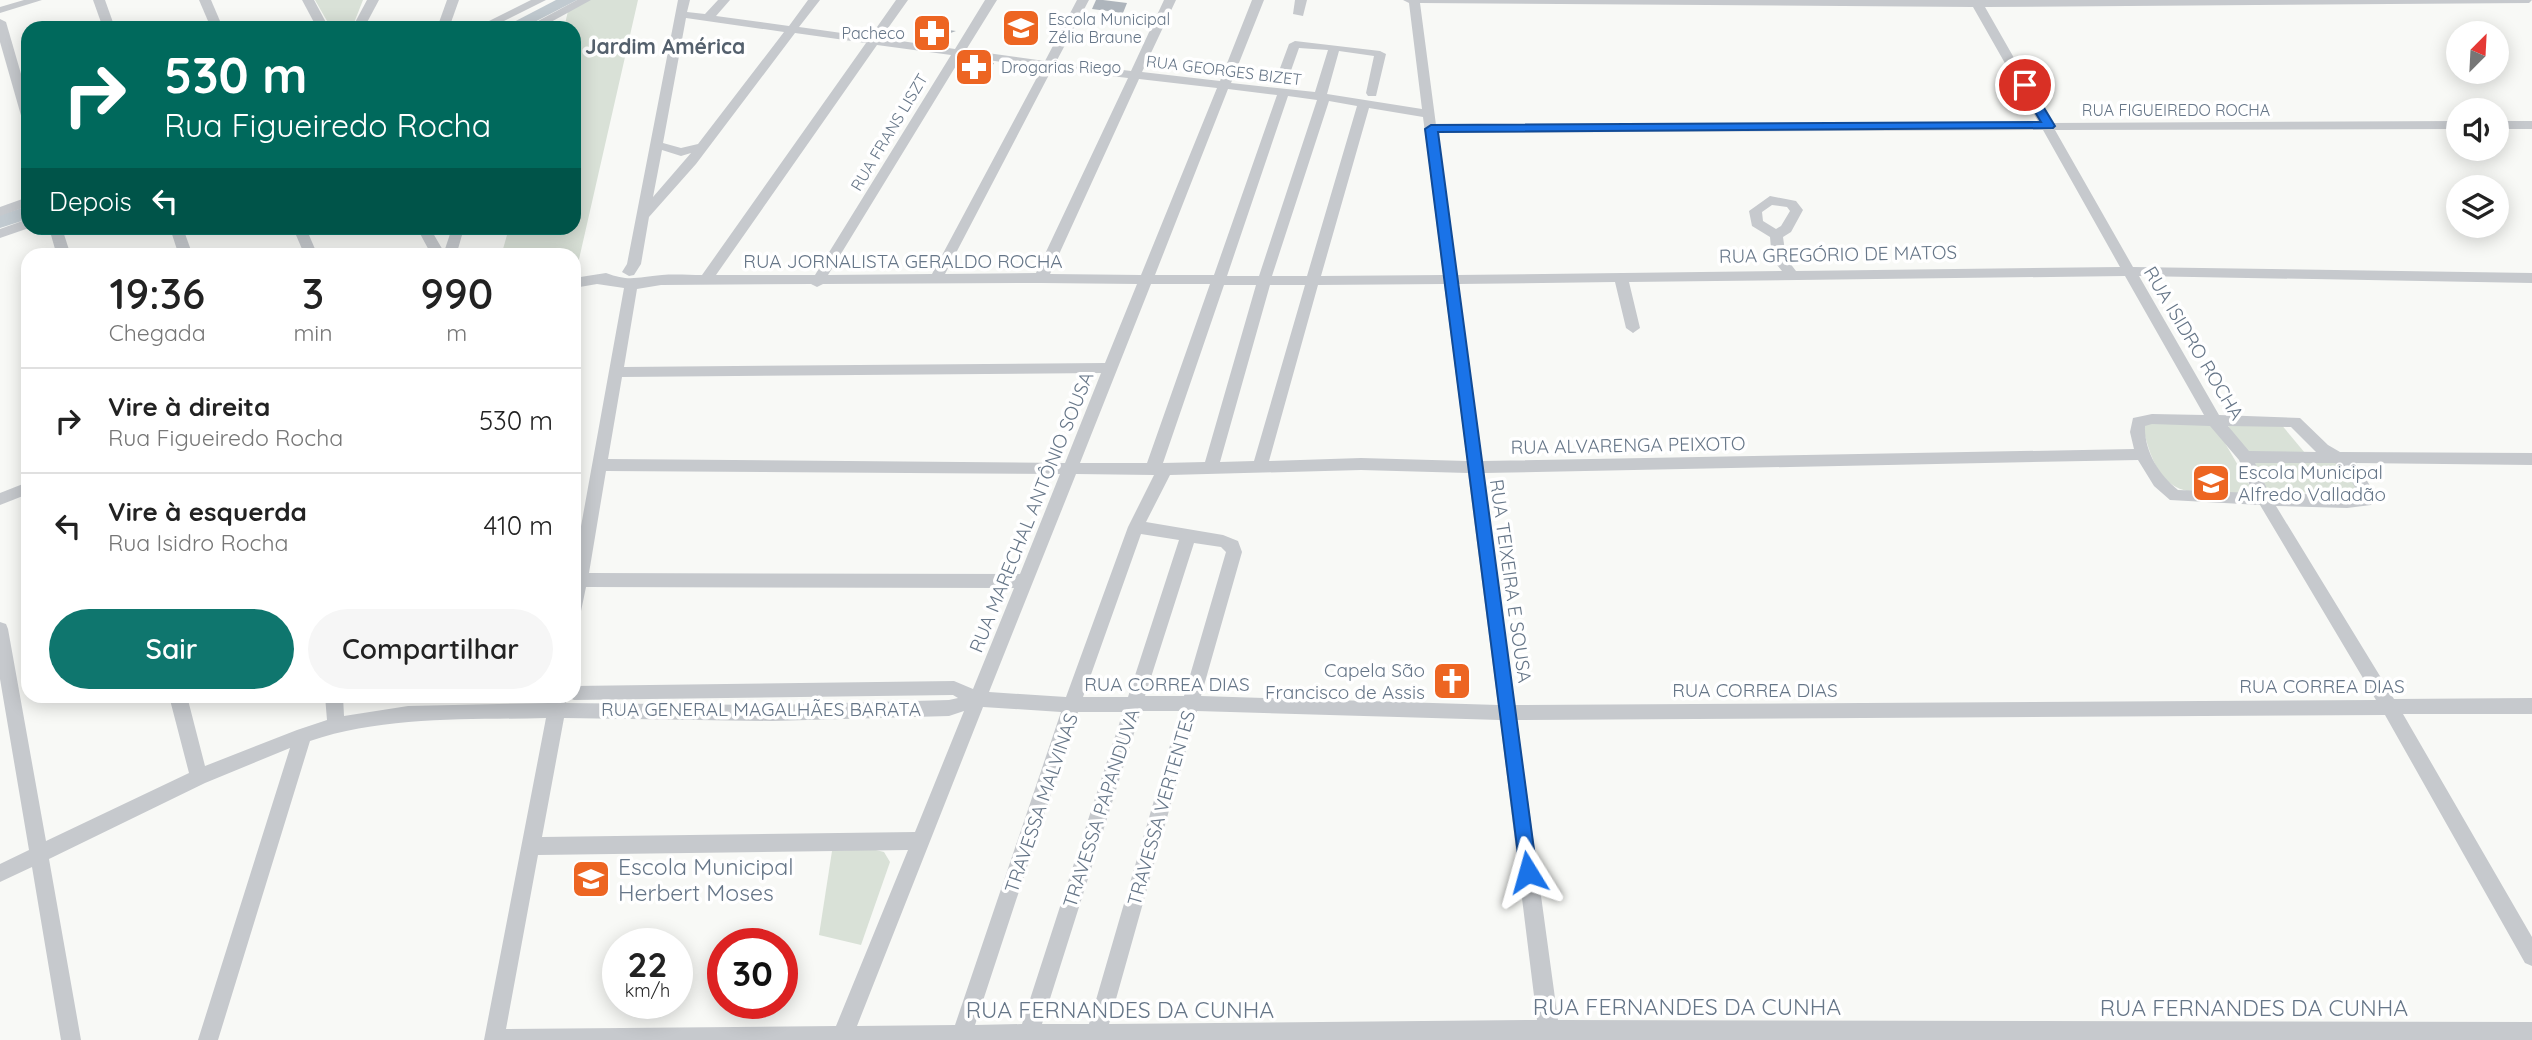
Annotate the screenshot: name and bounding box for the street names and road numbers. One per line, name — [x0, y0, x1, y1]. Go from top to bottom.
street label: RUA GEORGES BIZET — [1145, 51, 1303, 90]
street label: RUA FRANS LISZT — [846, 69, 932, 194]
street label: RUA FIGUEIREDO ROCHA — [2082, 100, 2270, 120]
street label: RUA GREGÓRIO DE MATOS — [1719, 240, 1957, 268]
street label: RUA JORNALISTA GERALDO ROCHA — [743, 249, 1063, 273]
street label: RUA ISIDRO ROCHA — [2139, 262, 2249, 424]
street label: RUA MARECHAL ANTÔNIO SOUSA — [964, 368, 1098, 656]
street label: RUA ALVARENGA PEIXOTO — [1510, 431, 1746, 459]
street label: RUA TEIXEIRA E SOUSA — [1485, 478, 1537, 684]
street label: RUA CORREA DIAS — [1084, 672, 1250, 696]
street label: RUA CORREA DIAS — [2239, 674, 2405, 698]
street label: RUA CORREA DIAS — [1672, 678, 1838, 702]
street label: RUA GENERAL MAGALHÃES BARATA — [601, 697, 921, 721]
street label: TRAVESSA PAPANDUVA — [1057, 705, 1145, 911]
street label: TRAVESSA VERTENTES — [1122, 708, 1200, 908]
street label: TRAVESSA MALVINAS — [999, 710, 1083, 896]
street label: RUA FERNANDES DA CUNHA — [1533, 992, 1841, 1021]
street label: RUA FERNANDES DA CUNHA — [2100, 993, 2408, 1022]
street label: RUA FERNANDES DA CUNHA — [966, 995, 1274, 1024]

